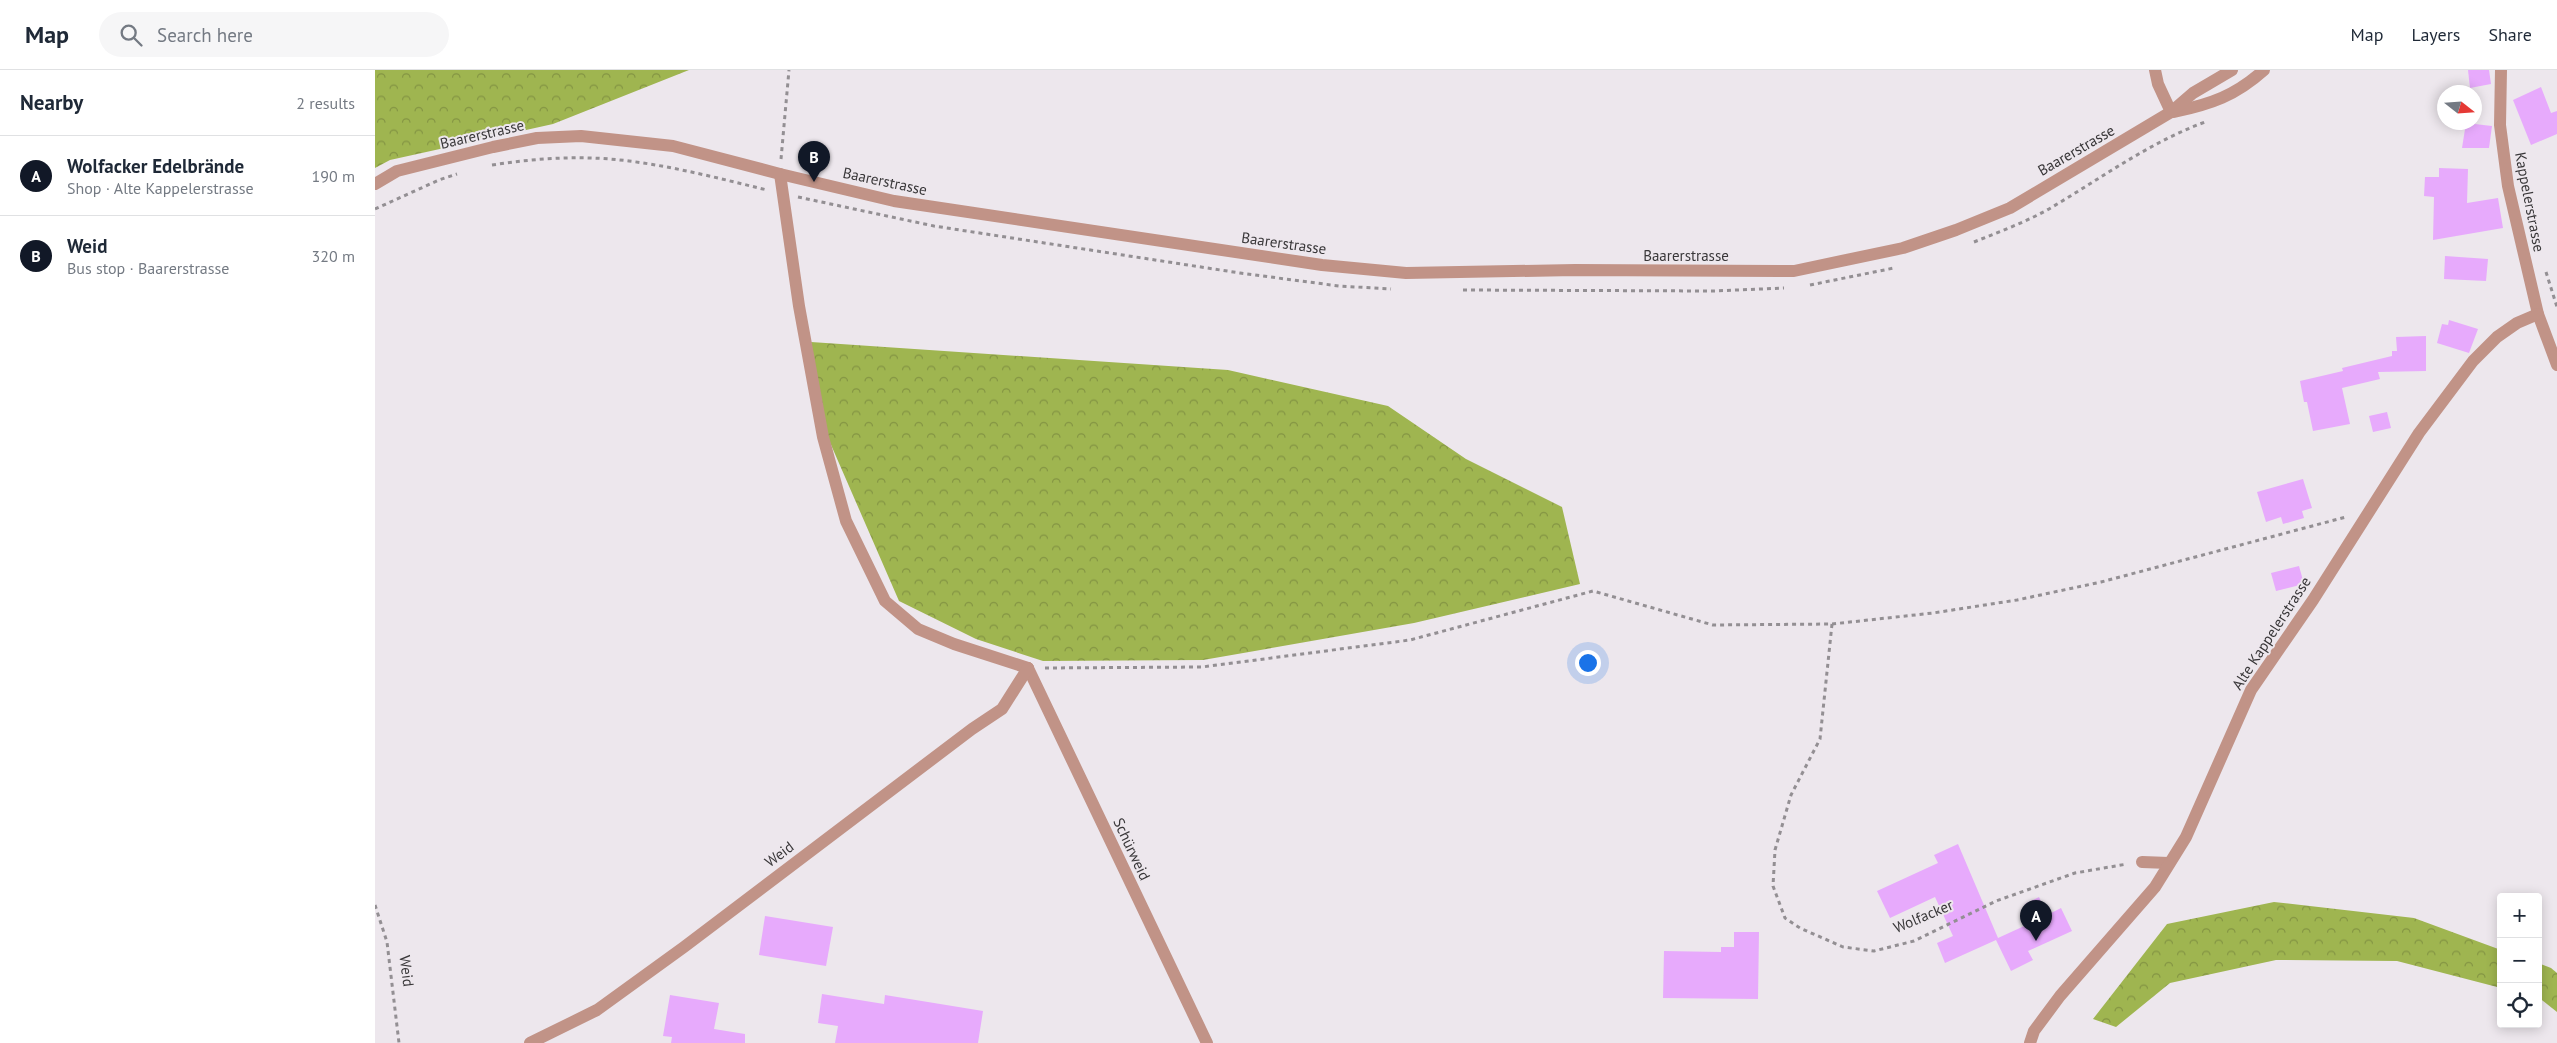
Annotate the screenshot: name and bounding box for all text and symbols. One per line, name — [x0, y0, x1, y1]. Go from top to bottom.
search box — [99, 12, 449, 57]
text: Map — [25, 19, 69, 50]
icon: search — [117, 21, 145, 49]
text: Search here — [157, 23, 253, 47]
text: Map — [2351, 23, 2383, 46]
text: Layers — [2411, 23, 2460, 46]
text: Share — [2488, 23, 2532, 46]
north arrow — [2437, 85, 2482, 130]
text: Nearby — [20, 89, 83, 116]
text: 2 results — [296, 93, 355, 113]
street label: Baarerstrasse — [438, 115, 526, 153]
street label: Baarerstrasse — [2034, 120, 2118, 180]
pin: B — [798, 141, 830, 182]
street label: Kappelerstrasse — [2511, 150, 2549, 254]
text: Wolfacker Edelbrände — [67, 154, 244, 178]
street label: Baarerstrasse — [841, 163, 929, 199]
text: A — [31, 166, 41, 186]
text: 190 m — [312, 166, 355, 186]
text: Shop · Alte Kappelerstrasse — [67, 178, 254, 198]
street label: Baarerstrasse — [1240, 228, 1328, 258]
text: Weid — [67, 234, 107, 258]
text: B — [31, 246, 41, 266]
text: 320 m — [312, 246, 355, 266]
street label: Baarerstrasse — [1643, 246, 1729, 265]
text: Bus stop · Baarerstrasse — [67, 258, 229, 278]
street label: Alte Kappelerstrasse — [2227, 573, 2315, 693]
your location — [1575, 650, 1601, 676]
street label: Schürweid — [1109, 815, 1155, 883]
street label: Weid — [761, 837, 797, 871]
map controls — [2497, 893, 2542, 1028]
button: + — [2497, 893, 2542, 938]
street label: Wolfacker — [1890, 895, 1956, 937]
pin: A — [2020, 900, 2052, 941]
button: − — [2497, 938, 2542, 983]
street label: Weid — [396, 954, 418, 988]
button: locate — [2497, 983, 2542, 1028]

